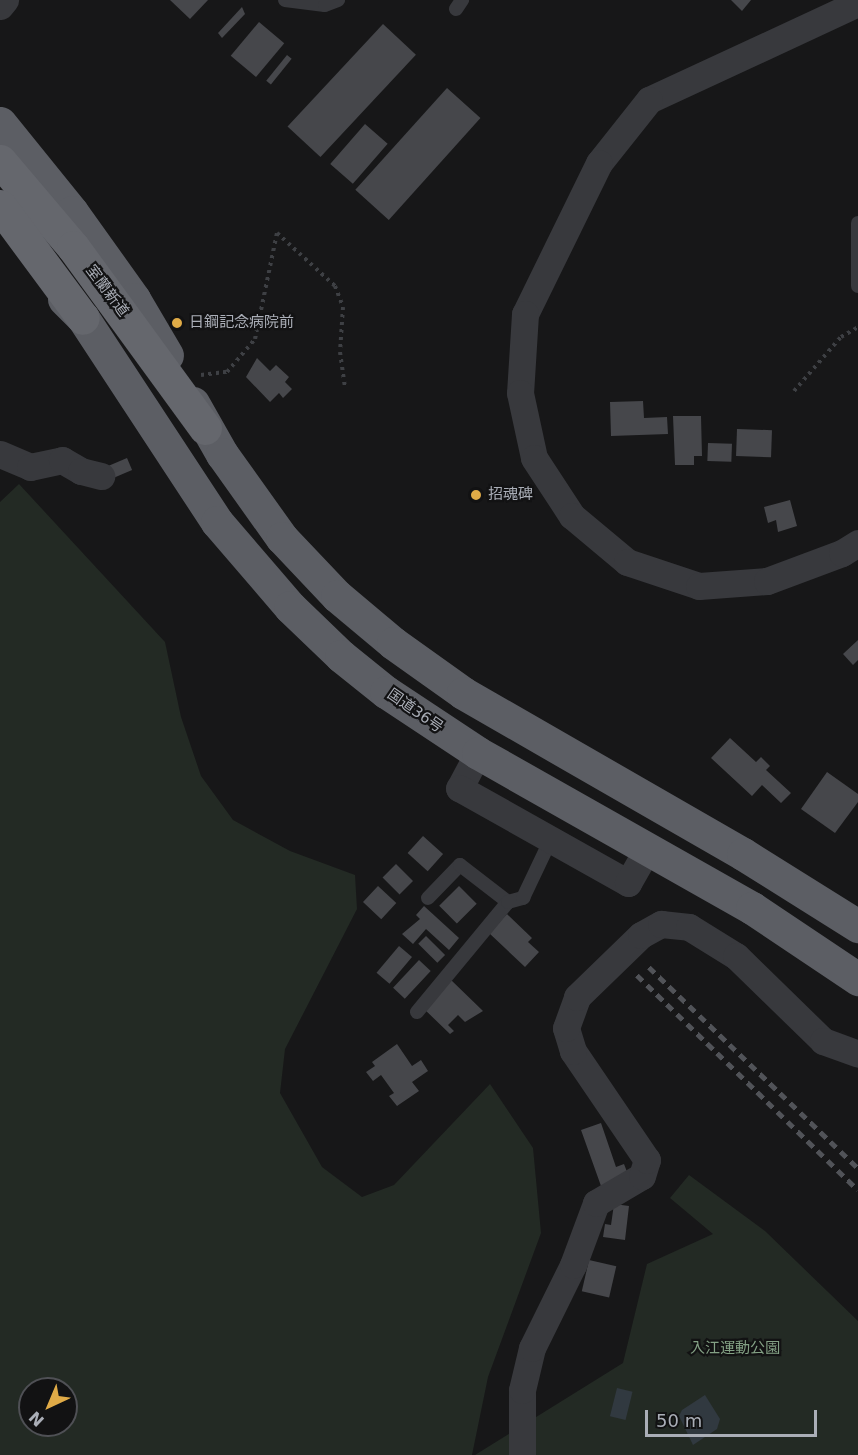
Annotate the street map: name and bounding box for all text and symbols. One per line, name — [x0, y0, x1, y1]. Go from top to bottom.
street label: 室蘭新道 — [82, 262, 132, 320]
place label: 日鋼記念病院前 — [189, 314, 294, 332]
marker: 日鋼記念病院前 — [170, 316, 184, 330]
place label: 招魂碑 — [488, 486, 533, 504]
marker: 招魂碑 — [469, 488, 483, 502]
street label: 国道36号 — [384, 685, 446, 737]
park label: 入江運動公園 — [690, 1340, 780, 1358]
north arrow — [18, 1377, 78, 1437]
scale bar — [648, 1398, 820, 1436]
text: N — [25, 1407, 48, 1430]
text: 50 m — [656, 1410, 702, 1431]

